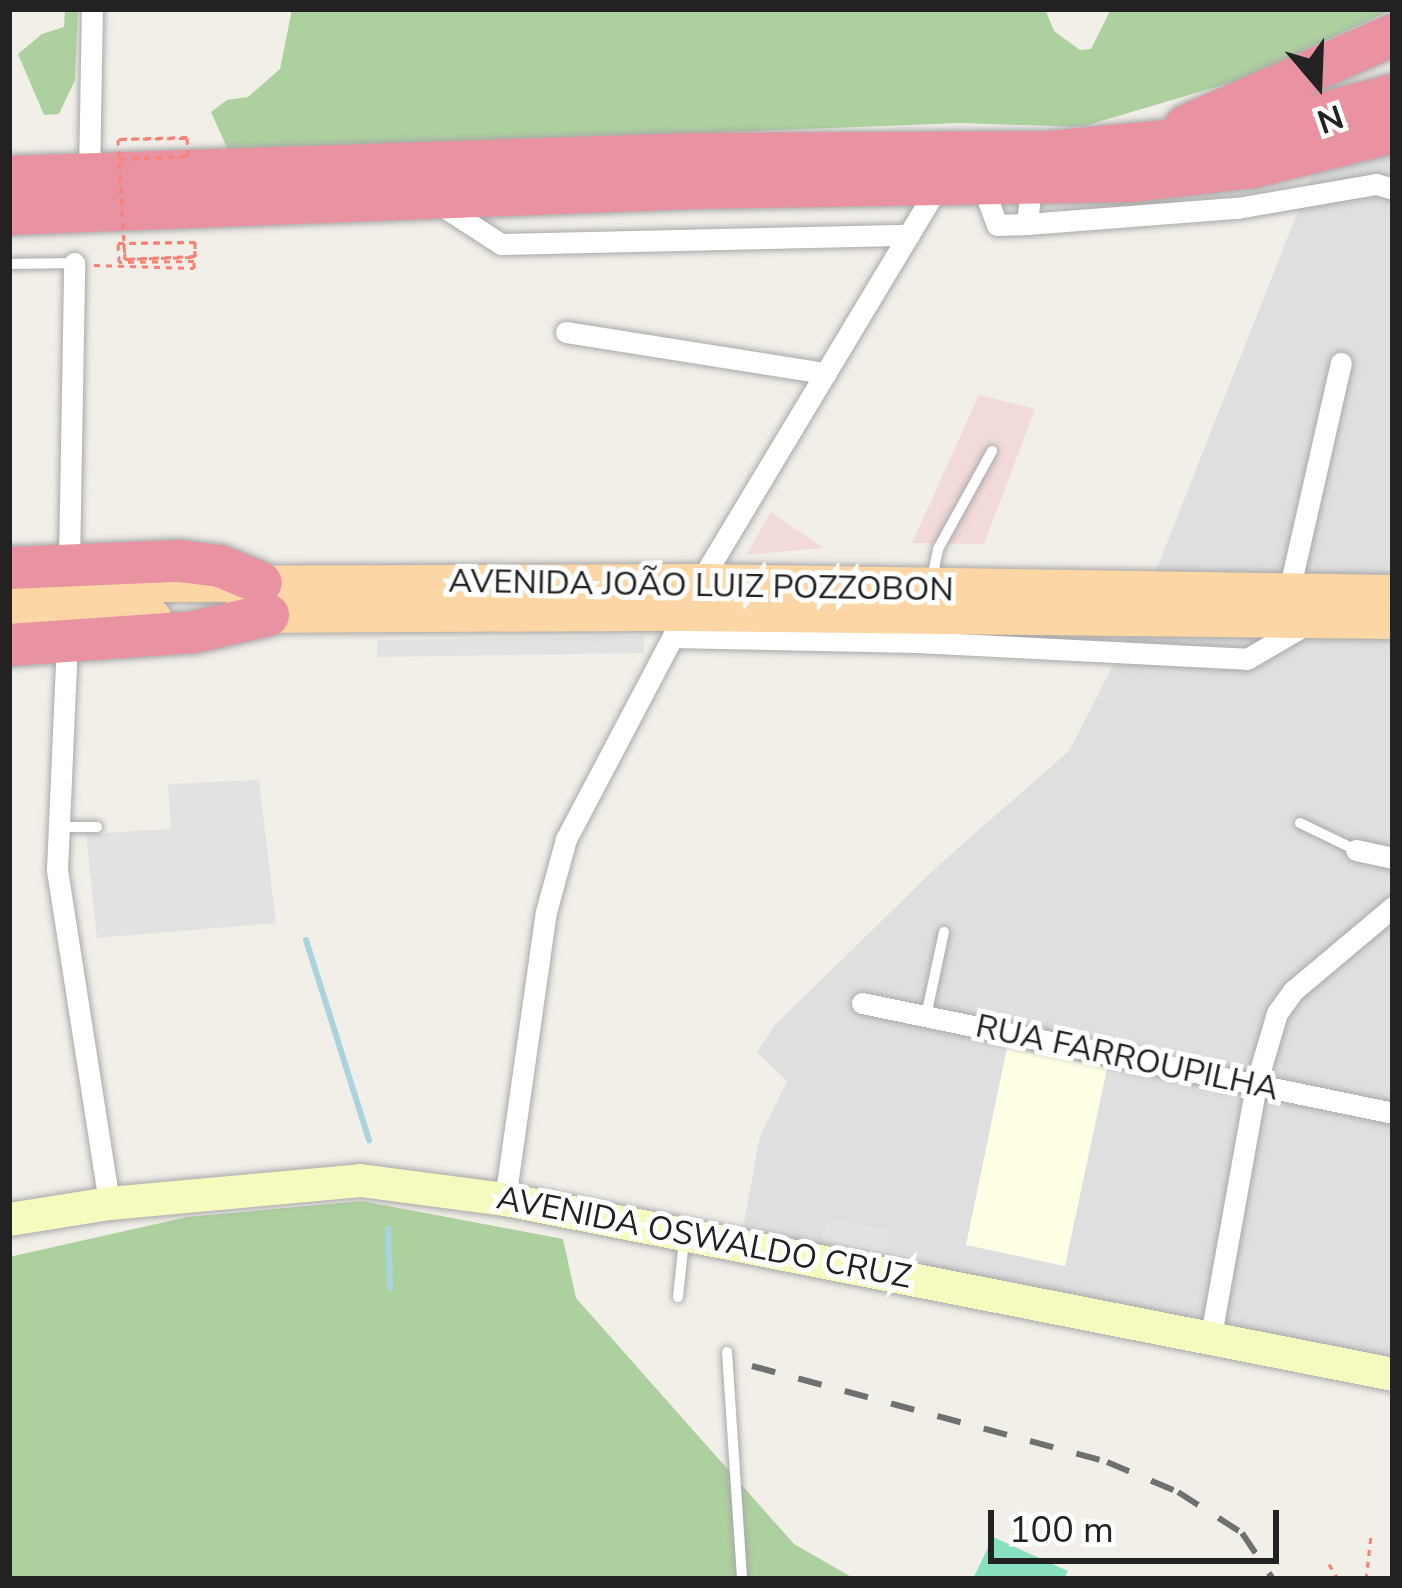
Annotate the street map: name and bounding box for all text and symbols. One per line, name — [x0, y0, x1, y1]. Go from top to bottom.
north arrow — [1258, 24, 1378, 144]
text: N — [1311, 93, 1349, 144]
street label: AVENIDA JOÃO LUIZ POZZOBON — [448, 562, 954, 610]
street label: RUA FARROUPILHA — [972, 1007, 1282, 1109]
street label: AVENIDA OSWALDO CRUZ — [493, 1178, 915, 1298]
scale bar — [994, 1486, 1285, 1560]
text: 100 m — [1009, 1506, 1114, 1555]

